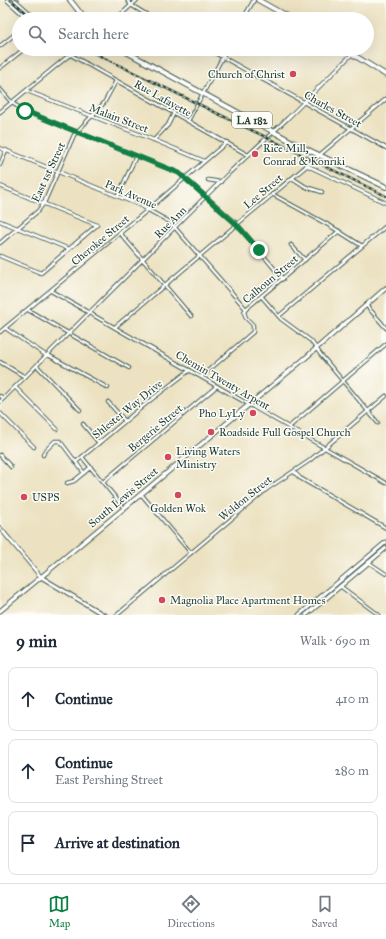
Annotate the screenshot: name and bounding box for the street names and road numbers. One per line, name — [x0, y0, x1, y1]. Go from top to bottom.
street label: Rue Lafayette — [132, 77, 194, 120]
street label: Charles Street — [302, 88, 364, 131]
street label: Malain Street — [87, 101, 150, 136]
road number: LA 182 — [232, 112, 272, 128]
street label: East 1st Street — [29, 140, 68, 204]
street label: Lee Street — [241, 171, 286, 211]
street label: Park Avenue — [103, 177, 159, 212]
street label: Rue Ann — [152, 204, 189, 241]
street label: Cherokee Street — [69, 212, 132, 268]
street label: Calhoun Street — [240, 252, 301, 306]
street label: Chemin Twenty Arpent — [173, 348, 272, 413]
street label: Shlester Way Drive — [90, 377, 165, 442]
street label: Bergerie Street — [125, 402, 185, 455]
street label: South Lewis Street — [86, 464, 161, 530]
street label: Weldon Street — [216, 473, 274, 524]

